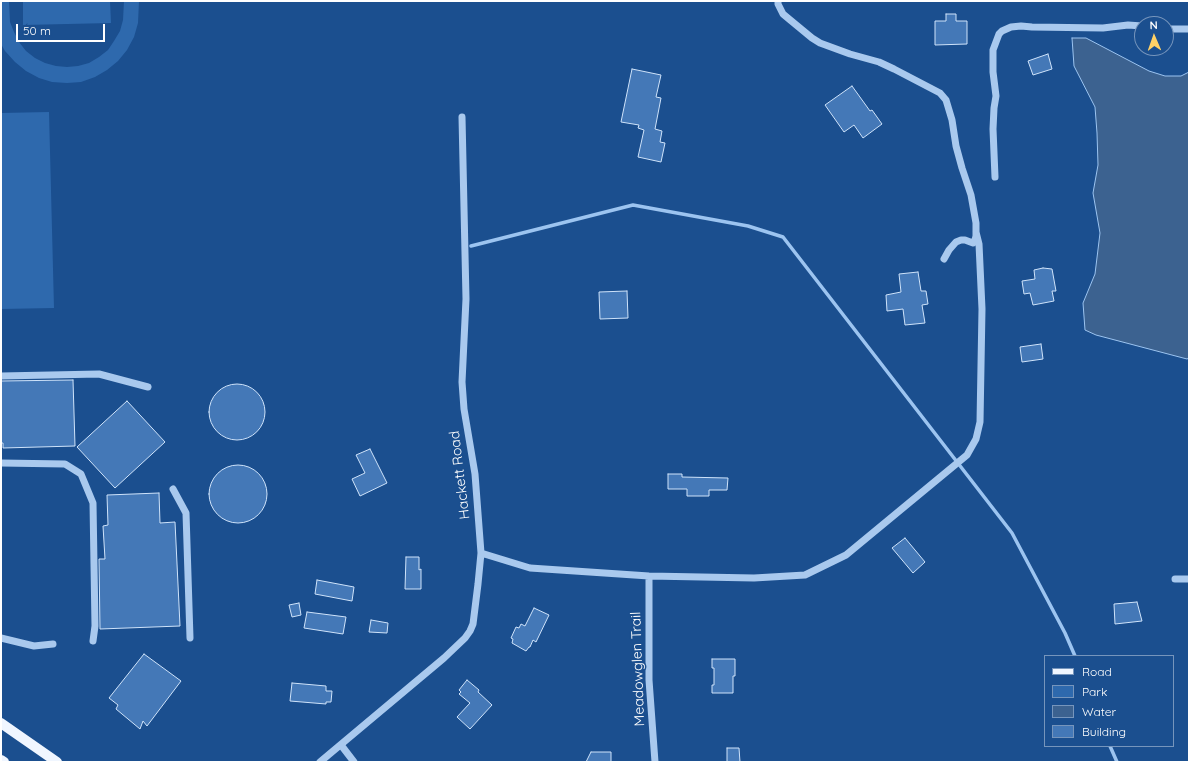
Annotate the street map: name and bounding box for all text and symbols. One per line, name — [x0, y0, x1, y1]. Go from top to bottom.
scale bar — [18, 16, 107, 42]
north arrow — [1134, 16, 1174, 56]
text: N — [1149, 18, 1158, 32]
text: 50 m — [23, 23, 51, 38]
street label: Hackett Road — [446, 430, 474, 520]
street label: Meadowglen Trail — [628, 611, 648, 727]
legend — [1044, 655, 1174, 747]
text: Road — [1082, 664, 1112, 679]
text: Park — [1082, 684, 1107, 699]
text: Water — [1082, 704, 1116, 719]
text: Building — [1082, 724, 1126, 739]

